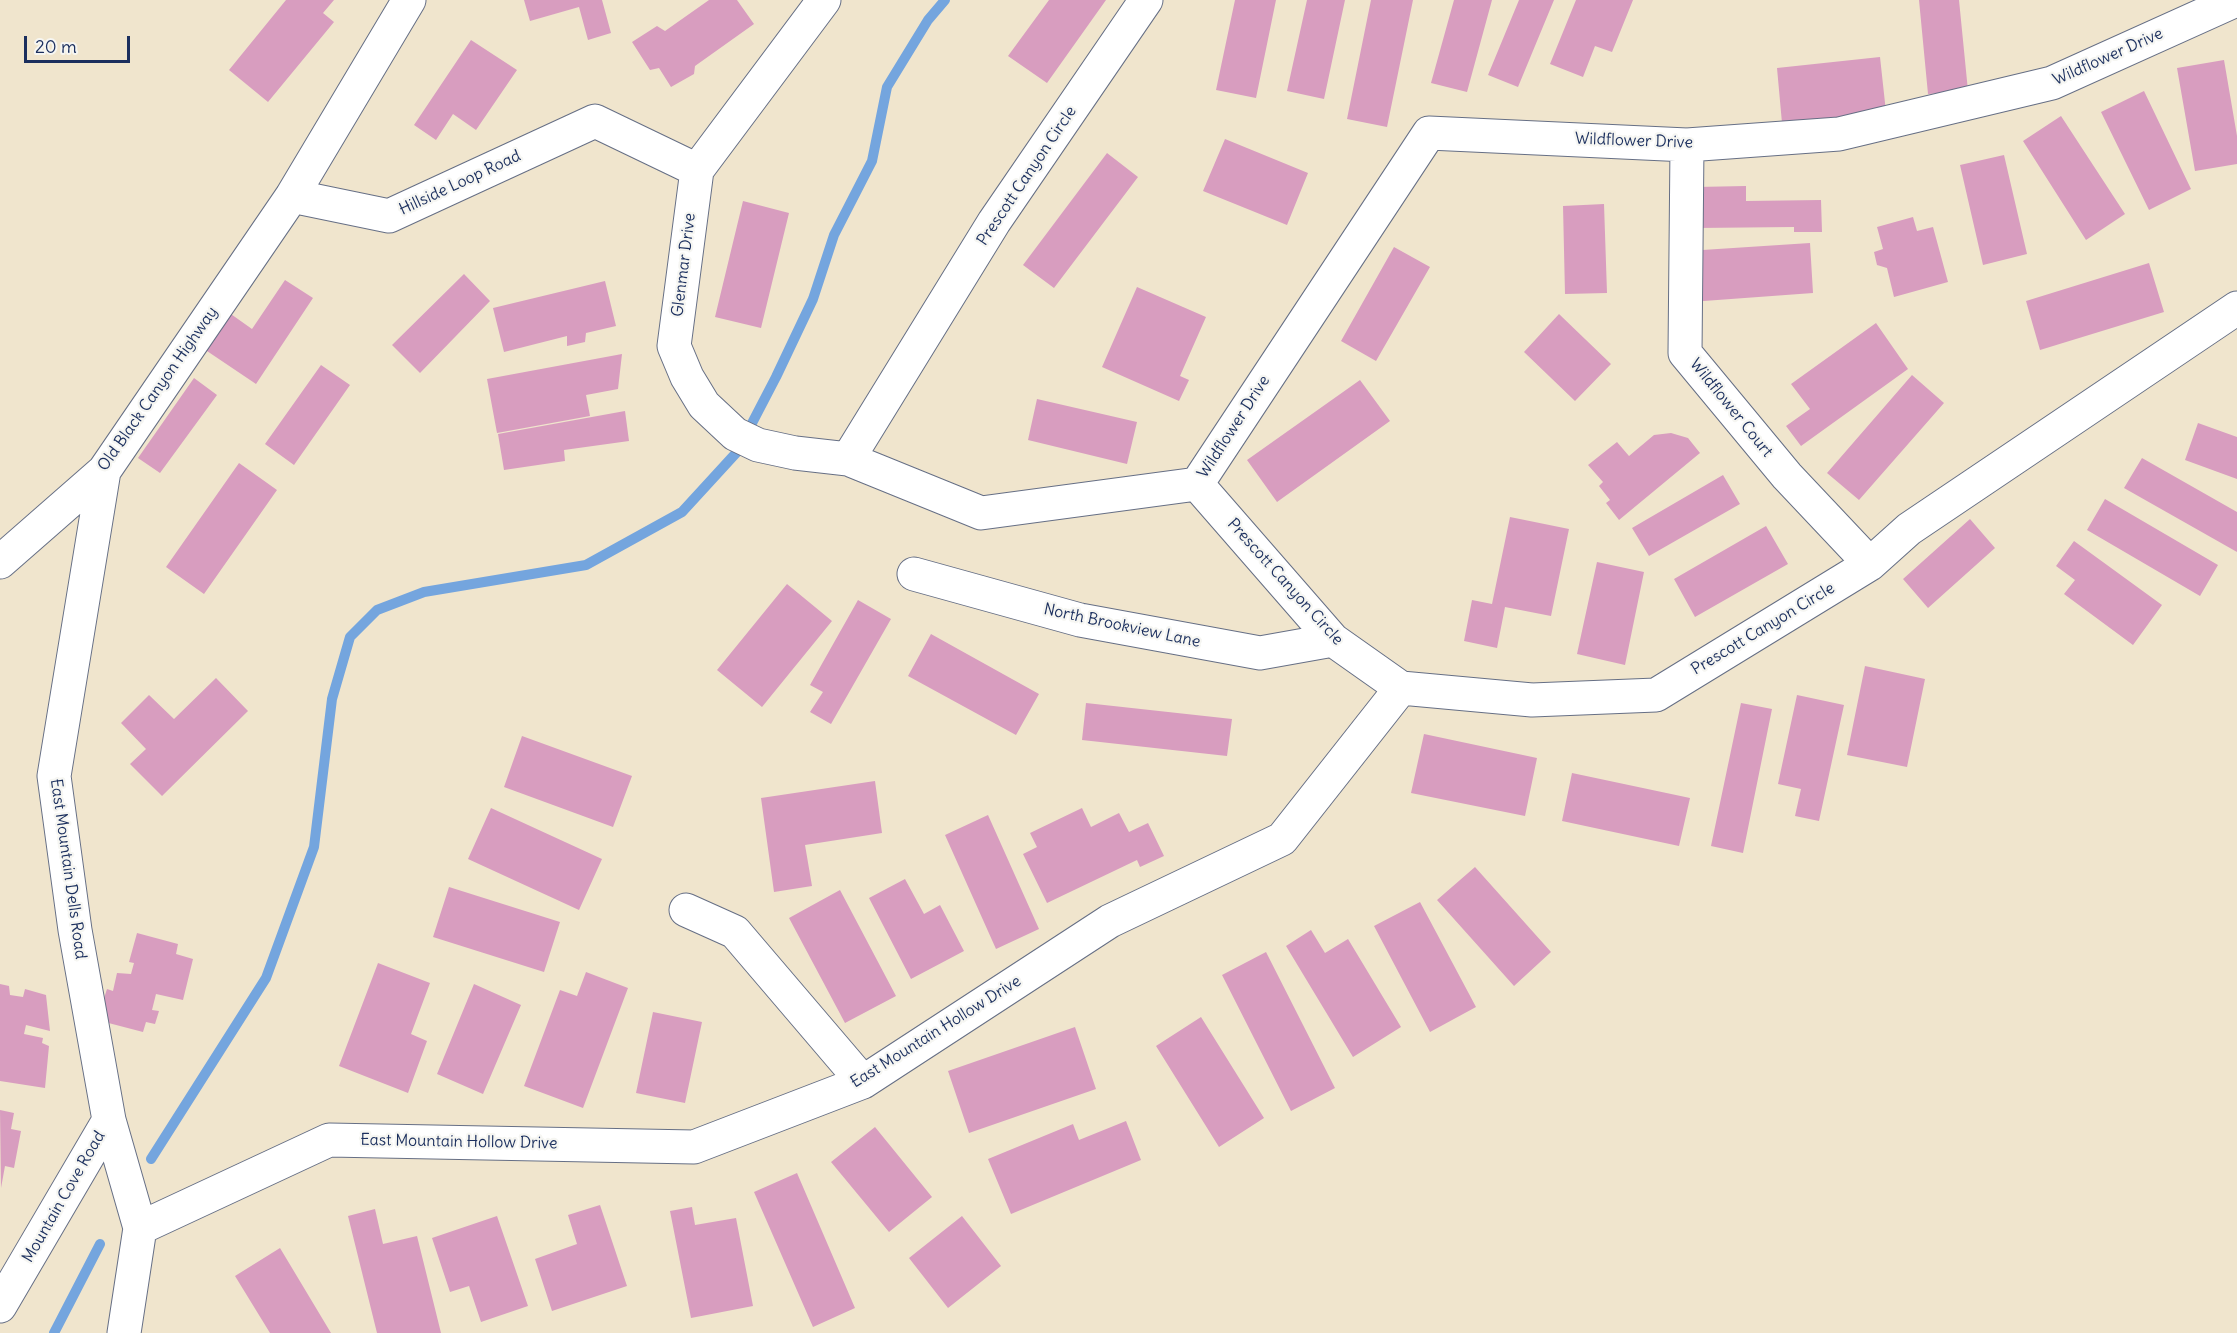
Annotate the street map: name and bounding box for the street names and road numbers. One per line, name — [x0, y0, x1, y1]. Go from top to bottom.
street label: Wildflower Drive — [2050, 24, 2166, 90]
street label: Prescott Canyon Circle — [973, 103, 1081, 249]
street label: Wildflower Drive — [1575, 129, 1693, 153]
street label: Hillside Loop Road — [396, 146, 524, 220]
street label: Glenmar Drive — [668, 212, 700, 318]
street label: Old Black Canyon Highway — [94, 303, 222, 475]
street label: Wildflower Court — [1685, 355, 1777, 461]
street label: Wildflower Drive — [1194, 372, 1274, 482]
street label: Prescott Canyon Circle — [1223, 515, 1347, 649]
street label: Prescott Canyon Circle — [1688, 579, 1838, 679]
street label: North Brookview Lane — [1042, 600, 1202, 652]
street label: East Mountain Dells Road — [46, 778, 90, 960]
street label: East Mountain Hollow Drive — [847, 972, 1025, 1092]
street label: Mountain Cove Road — [19, 1128, 109, 1266]
street label: East Mountain Hollow Drive — [360, 1131, 558, 1153]

